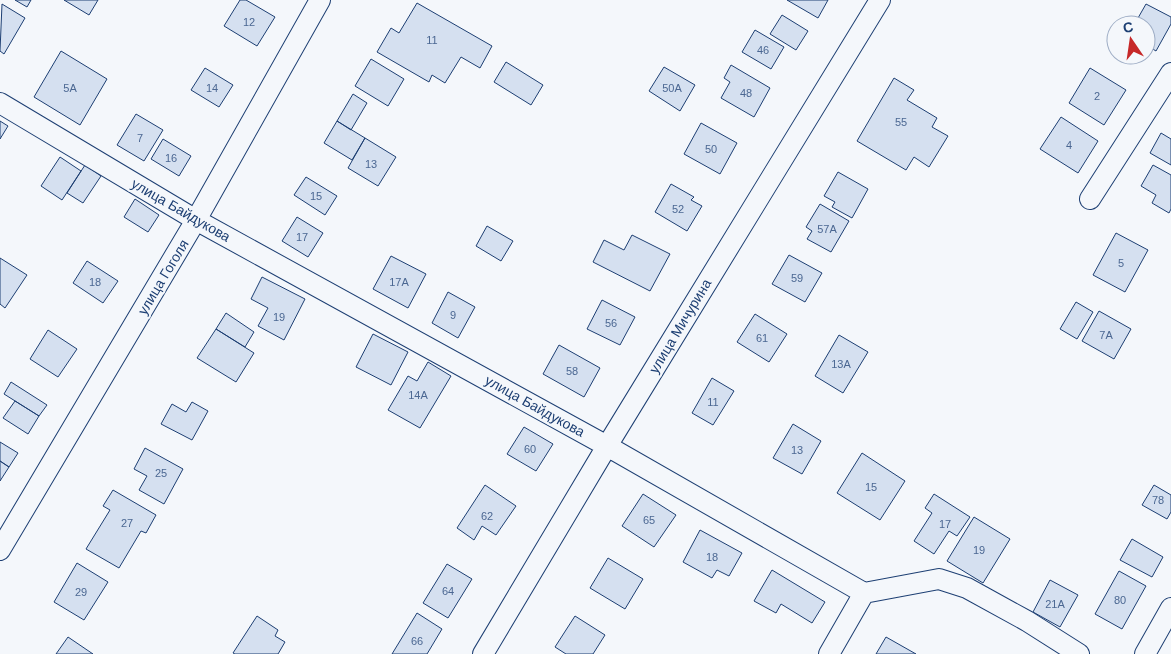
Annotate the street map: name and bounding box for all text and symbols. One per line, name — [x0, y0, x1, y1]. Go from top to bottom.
north arrow — [1106, 15, 1156, 65]
house number: 12 — [243, 16, 255, 28]
text: С — [1121, 18, 1135, 36]
house number: 11 — [426, 34, 438, 46]
house number: 46 — [757, 44, 769, 56]
house number: 5А — [63, 82, 77, 94]
house number: 14 — [206, 82, 218, 94]
house number: 50А — [662, 82, 682, 94]
house number: 48 — [740, 87, 752, 99]
house number: 2 — [1094, 90, 1100, 102]
house number: 55 — [895, 116, 907, 128]
house number: 7 — [137, 132, 143, 144]
house number: 4 — [1066, 139, 1072, 151]
house number: 50 — [705, 143, 717, 155]
house number: 16 — [165, 152, 177, 164]
house number: 13 — [365, 158, 377, 170]
street label: улица Байдукова — [129, 175, 233, 245]
house number: 15 — [310, 190, 322, 202]
house number: 52 — [672, 203, 684, 215]
house number: 57А — [817, 223, 837, 235]
house number: 17 — [296, 231, 308, 243]
street label: улица Гоголя — [134, 237, 192, 317]
house number: 5 — [1118, 257, 1124, 269]
house number: 59 — [791, 272, 803, 284]
house number: 18 — [89, 276, 101, 288]
house number: 17А — [389, 276, 409, 288]
street label: улица Мичурина — [646, 276, 715, 376]
house number: 9 — [450, 309, 456, 321]
house number: 19 — [273, 311, 285, 323]
house number: 56 — [605, 317, 617, 329]
house number: 7А — [1099, 329, 1113, 341]
house number: 61 — [756, 332, 768, 344]
house number: 13А — [831, 358, 851, 370]
house number: 58 — [566, 365, 578, 377]
street label: улица Байдукова — [482, 372, 588, 440]
house number: 14А — [408, 389, 428, 401]
house number: 11 — [707, 396, 719, 408]
house number: 60 — [524, 443, 536, 455]
house number: 13 — [791, 444, 803, 456]
house number: 25 — [155, 467, 167, 479]
house number: 15 — [865, 481, 877, 493]
house number: 78 — [1152, 494, 1164, 506]
house number: 62 — [481, 510, 493, 522]
house number: 65 — [643, 514, 655, 526]
house number: 27 — [121, 517, 133, 529]
house number: 17 — [939, 518, 951, 530]
house number: 19 — [973, 544, 985, 556]
house number: 18 — [706, 551, 718, 563]
house number: 64 — [442, 585, 454, 597]
house number: 29 — [75, 586, 87, 598]
house number: 80 — [1114, 594, 1126, 606]
house number: 21А — [1045, 598, 1065, 610]
house number: 66 — [411, 635, 423, 647]

